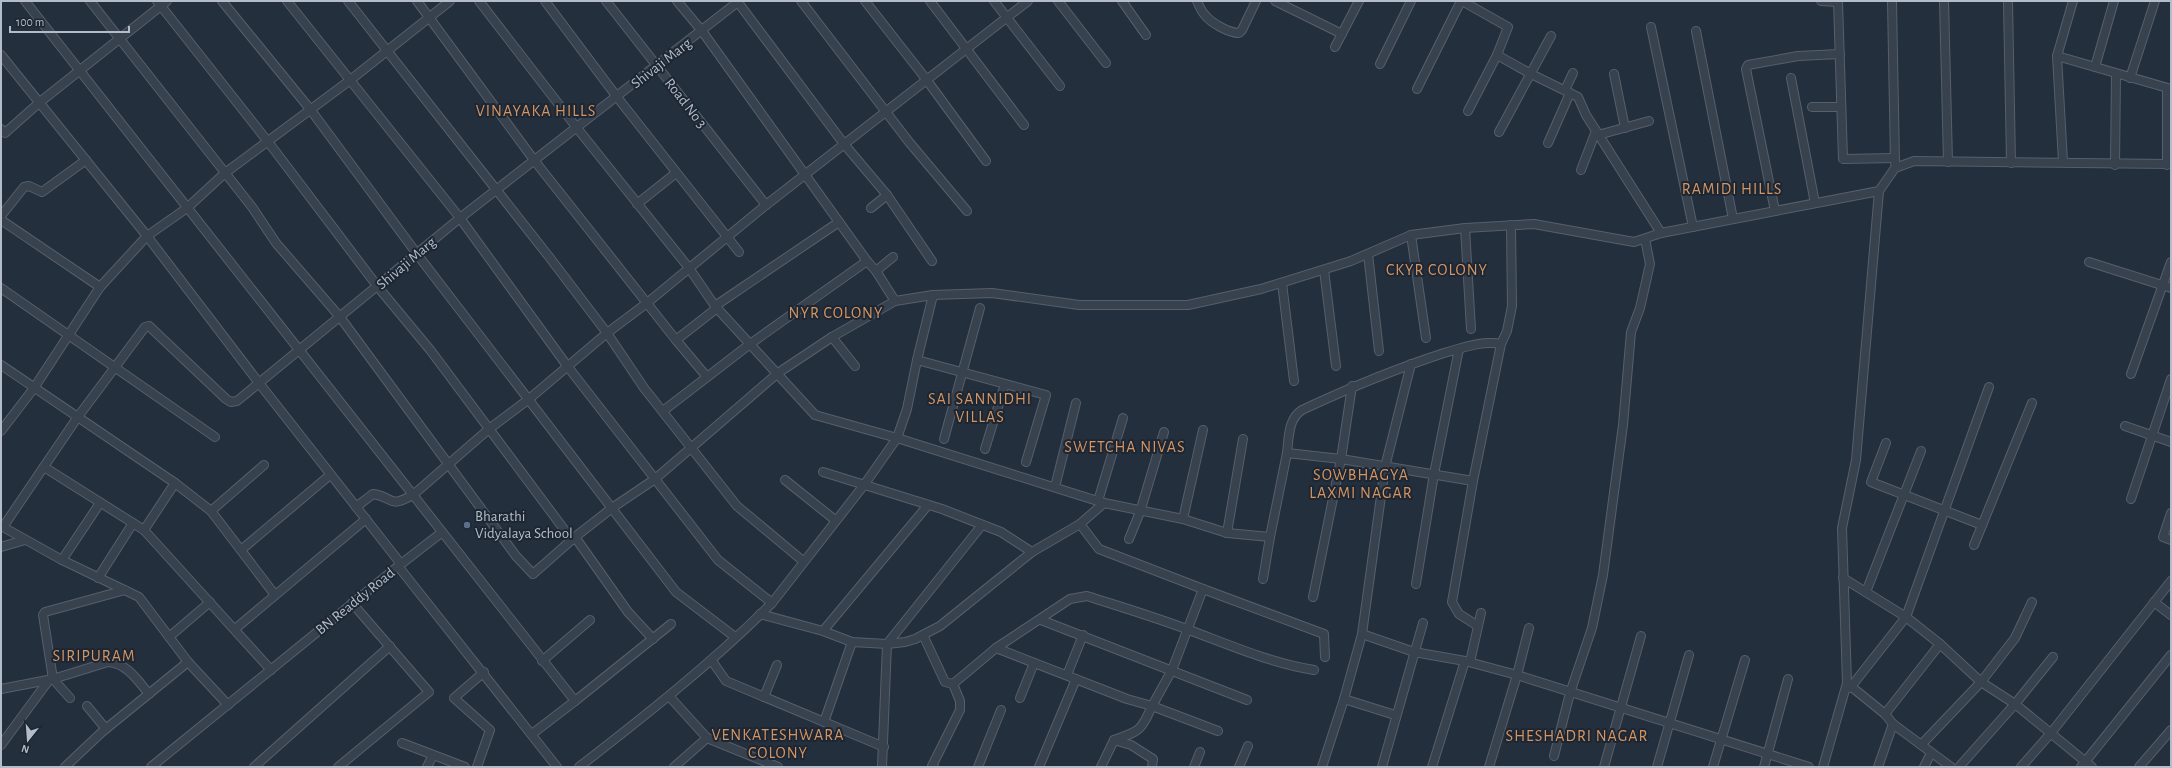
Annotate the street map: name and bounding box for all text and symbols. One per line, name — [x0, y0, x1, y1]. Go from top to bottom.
scale bar — [10, 8, 129, 34]
text: 100 m — [16, 16, 44, 28]
street label: Shivaji Marg — [628, 35, 695, 91]
street label: Road No 3 — [662, 76, 709, 131]
district label: VINAYAKA HILLS — [476, 103, 596, 119]
district label: RAMIDI HILLS — [1682, 181, 1782, 197]
street label: Shivaji Marg — [374, 234, 439, 292]
district label: CKYR COLONY — [1386, 262, 1488, 278]
district label: NYR COLONY — [789, 305, 884, 321]
district label: SAI SANNIDHI VILLAS — [928, 391, 1032, 425]
district label: SWETCHA NIVAS — [1064, 439, 1186, 455]
district label: SOWBHAGYA LAXMI NAGAR — [1309, 467, 1413, 501]
place label: Bharathi Vidyalaya School — [475, 509, 573, 541]
marker: Bharathi Vidyalaya School — [462, 520, 472, 530]
street label: BN Readdy Road — [313, 565, 398, 638]
district label: SIRIPURAM — [52, 648, 136, 664]
north arrow — [8, 720, 48, 760]
district label: VENKATESHWARA COLONY — [712, 727, 844, 761]
district label: SHESHADRI NAGAR — [1506, 728, 1648, 744]
text: N — [20, 743, 30, 755]

